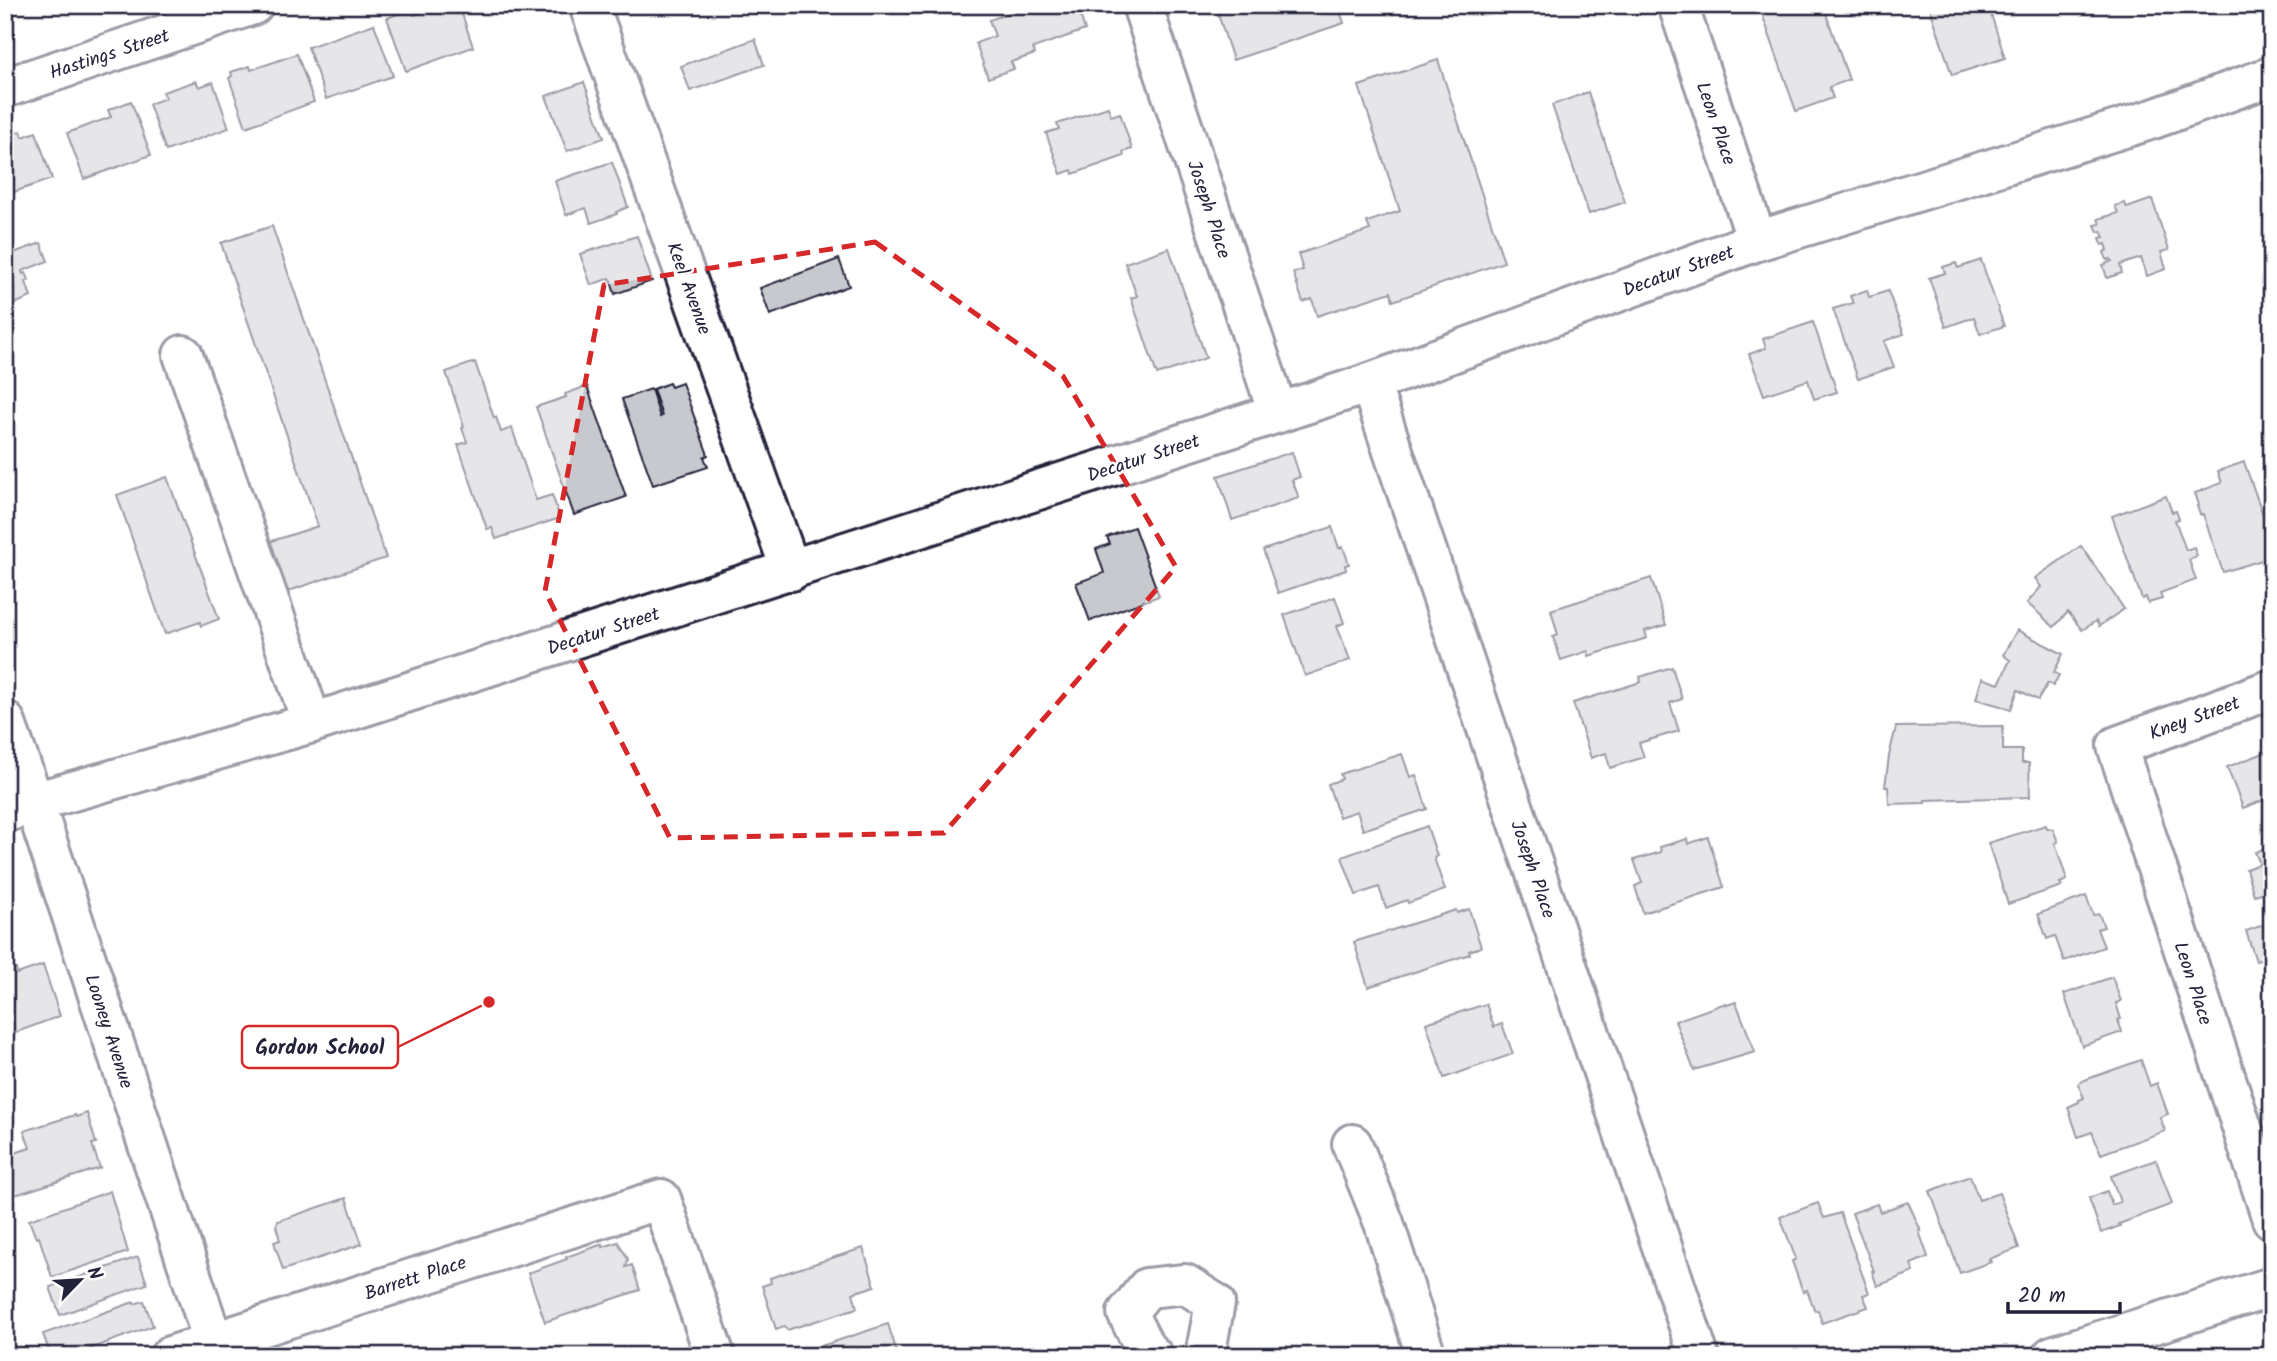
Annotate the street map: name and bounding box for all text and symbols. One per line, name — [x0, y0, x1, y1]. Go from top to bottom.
street label: Hastings Street — [46, 21, 174, 88]
street label: Leon Place — [1687, 78, 1743, 170]
street label: Joseph Place — [1178, 157, 1238, 263]
street label: Keel Avenue — [658, 238, 719, 340]
street label: Decatur Street — [1619, 238, 1739, 306]
street label: Decatur Street — [1083, 426, 1204, 491]
street label: Decatur Street — [543, 599, 664, 664]
street label: Kney Street — [2145, 688, 2245, 749]
street label: Joseph Place — [1501, 817, 1563, 923]
street label: Leon Place — [2165, 938, 2220, 1030]
street label: Looney Avenue — [75, 971, 141, 1093]
callout: Gordon School — [242, 1026, 398, 1068]
text: Gordon School — [256, 1032, 385, 1065]
north arrow — [46, 1246, 116, 1316]
street label: Barrett Place — [361, 1248, 471, 1309]
text: N — [77, 1262, 110, 1285]
scale bar — [2008, 1270, 2120, 1314]
text: 20 m — [2018, 1280, 2066, 1313]

